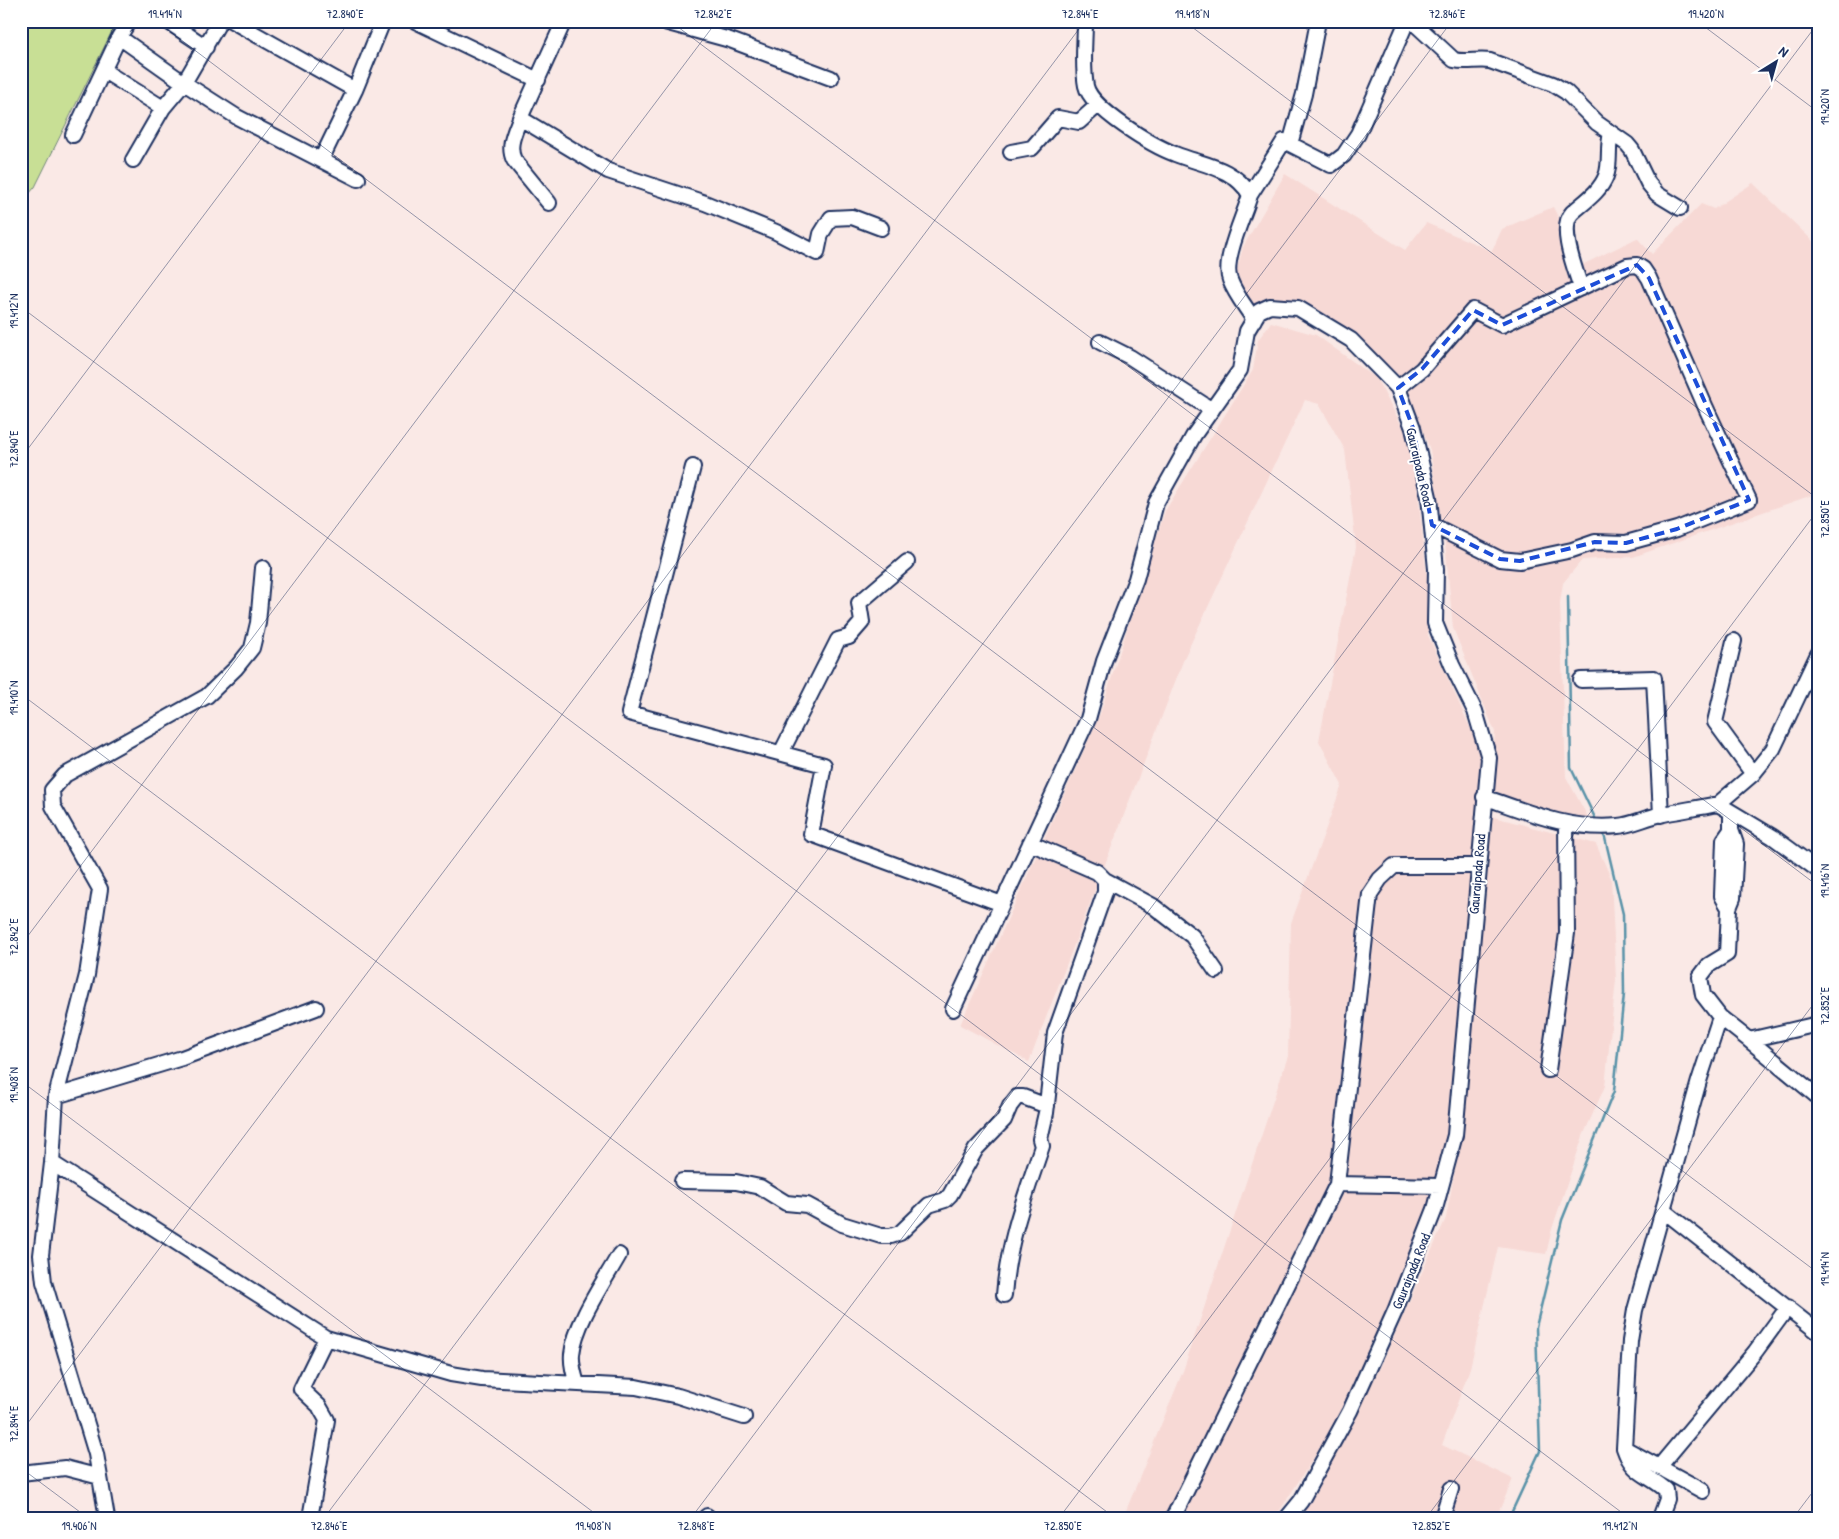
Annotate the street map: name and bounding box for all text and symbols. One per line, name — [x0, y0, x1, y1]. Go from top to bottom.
text: 19.414°N — [148, 5, 182, 22]
text: 72.840°E — [326, 5, 364, 22]
text: 72.842°E — [694, 5, 732, 22]
text: 72.844°E — [1062, 5, 1099, 22]
text: 19.418°N — [1175, 5, 1209, 22]
text: 72.846°E — [1429, 5, 1466, 22]
text: 19.420°N — [1688, 5, 1724, 22]
north arrow — [1752, 38, 1802, 88]
text: N — [1775, 41, 1793, 61]
text: 19.420°N — [1816, 89, 1833, 125]
text: 19.412°N — [5, 294, 22, 328]
street label: Gauraipada Road — [1401, 426, 1439, 509]
text: 72.840°E — [5, 430, 22, 468]
text: 72.850°E — [1816, 499, 1833, 538]
text: 19.410°N — [5, 681, 22, 715]
street label: Gauraipada Road — [1464, 833, 1491, 915]
text: 19.416°N — [1816, 864, 1833, 898]
text: 72.842°E — [5, 918, 22, 956]
text: 72.852°E — [1816, 986, 1833, 1025]
text: 19.408°N — [5, 1067, 22, 1103]
street label: Gauraipada Road — [1387, 1229, 1436, 1312]
text: 19.414°N — [1816, 1252, 1833, 1286]
text: 72.844°E — [5, 1405, 22, 1442]
text: 19.406°N — [61, 1517, 97, 1534]
text: 72.846°E — [311, 1517, 348, 1534]
text: 19.408°N — [575, 1517, 611, 1534]
text: 72.848°E — [677, 1517, 715, 1534]
text: 72.850°E — [1044, 1517, 1083, 1534]
text: 72.852°E — [1412, 1517, 1451, 1534]
text: 19.412°N — [1603, 1517, 1637, 1534]

